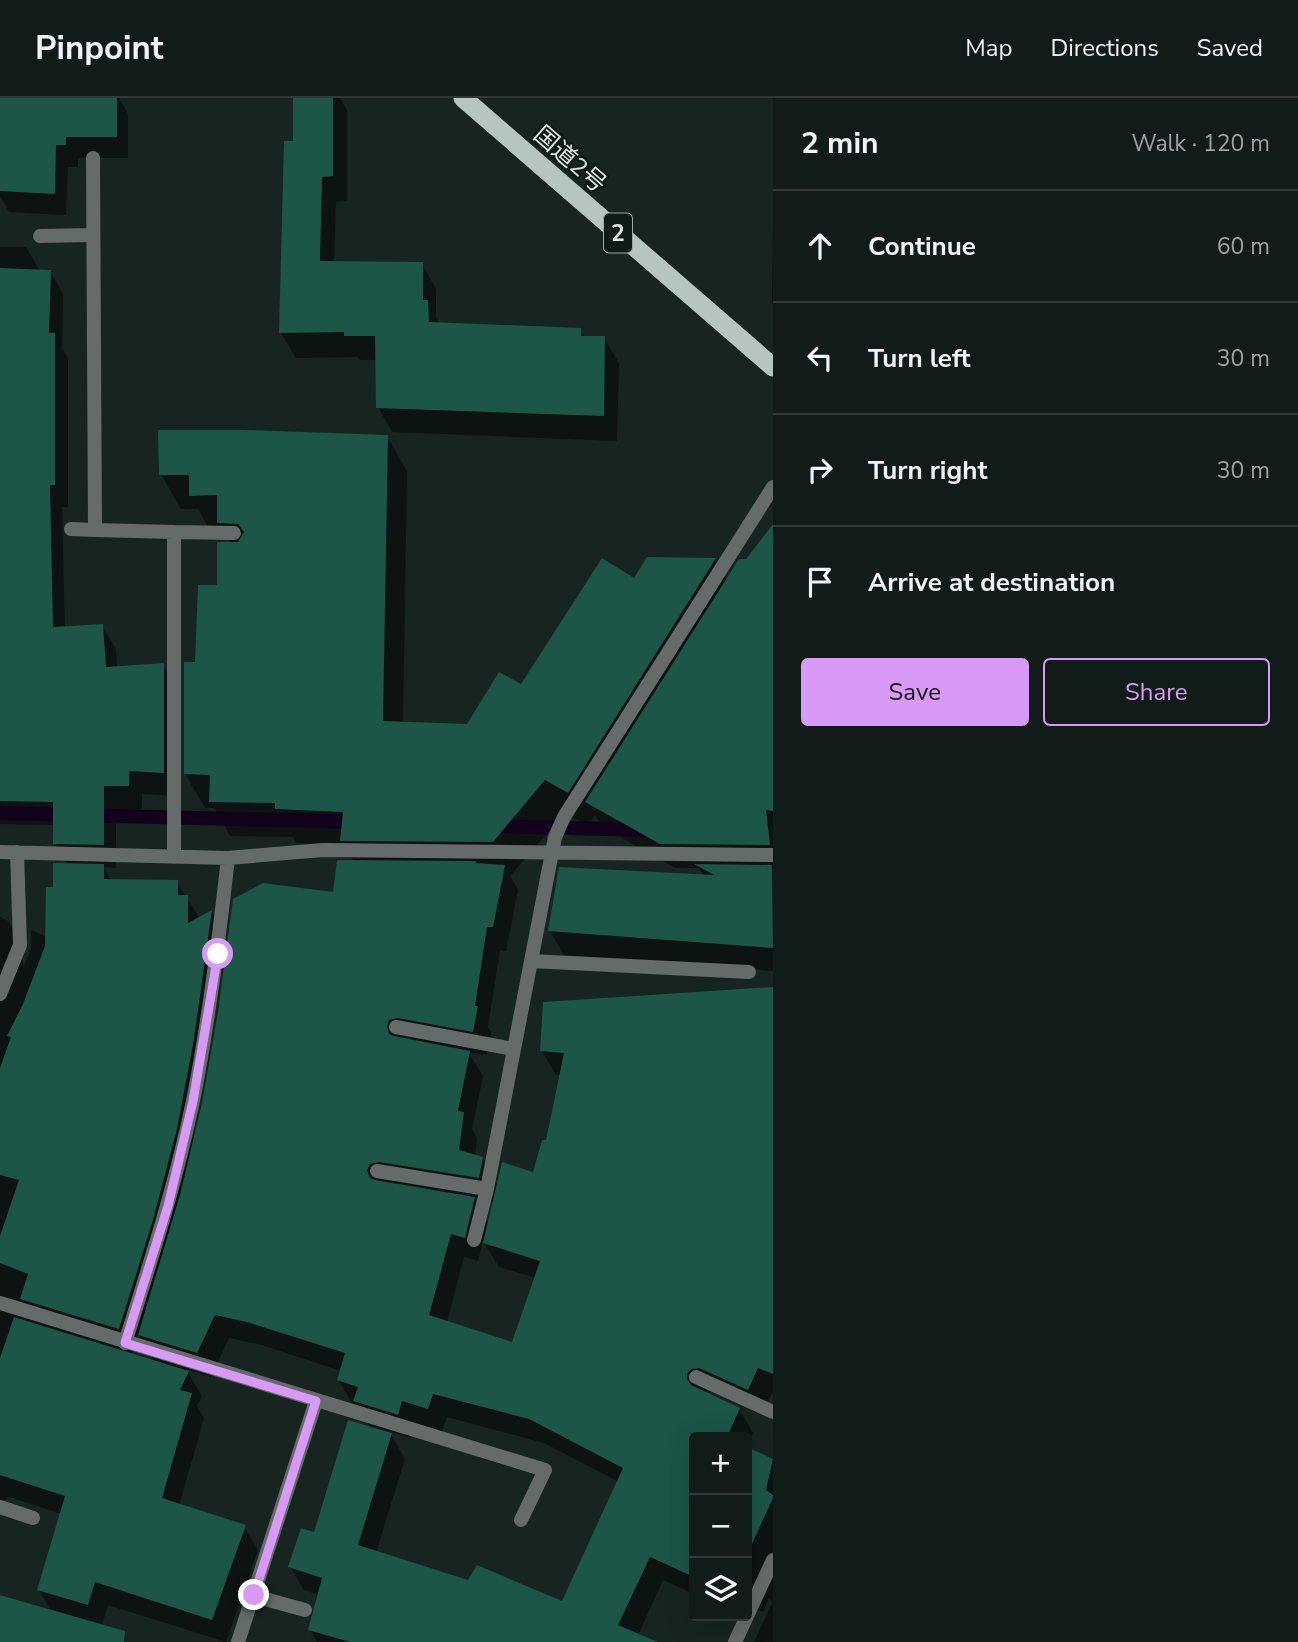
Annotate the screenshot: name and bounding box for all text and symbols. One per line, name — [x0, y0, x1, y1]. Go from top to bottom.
text: Pinpoint — [35, 26, 163, 71]
text: Map — [965, 32, 1012, 64]
text: Directions — [1050, 32, 1159, 64]
text: Saved — [1197, 32, 1263, 64]
street label: 国道2号 — [527, 119, 613, 199]
text: 2 min — [801, 123, 879, 164]
text: Walk · 120 m — [1131, 128, 1270, 159]
road number: 2 — [604, 214, 632, 252]
icon: ahead — [801, 227, 839, 265]
text: Continue — [868, 229, 976, 264]
text: 60 m — [1217, 231, 1270, 262]
icon: left — [801, 339, 839, 377]
text: Turn left — [868, 341, 971, 376]
text: 30 m — [1217, 343, 1270, 374]
icon: right — [801, 451, 839, 489]
text: Turn right — [868, 453, 987, 488]
text: 30 m — [1217, 455, 1270, 486]
icon: arrive — [801, 563, 839, 601]
text: Arrive at destination — [868, 565, 1115, 600]
button: Save — [801, 658, 1029, 726]
button: Share — [1043, 658, 1270, 726]
route start — [202, 938, 233, 969]
map controls — [689, 1432, 752, 1621]
button: + — [689, 1432, 752, 1495]
button: − — [689, 1495, 752, 1558]
button: layers — [689, 1558, 752, 1621]
route end — [238, 1579, 269, 1610]

